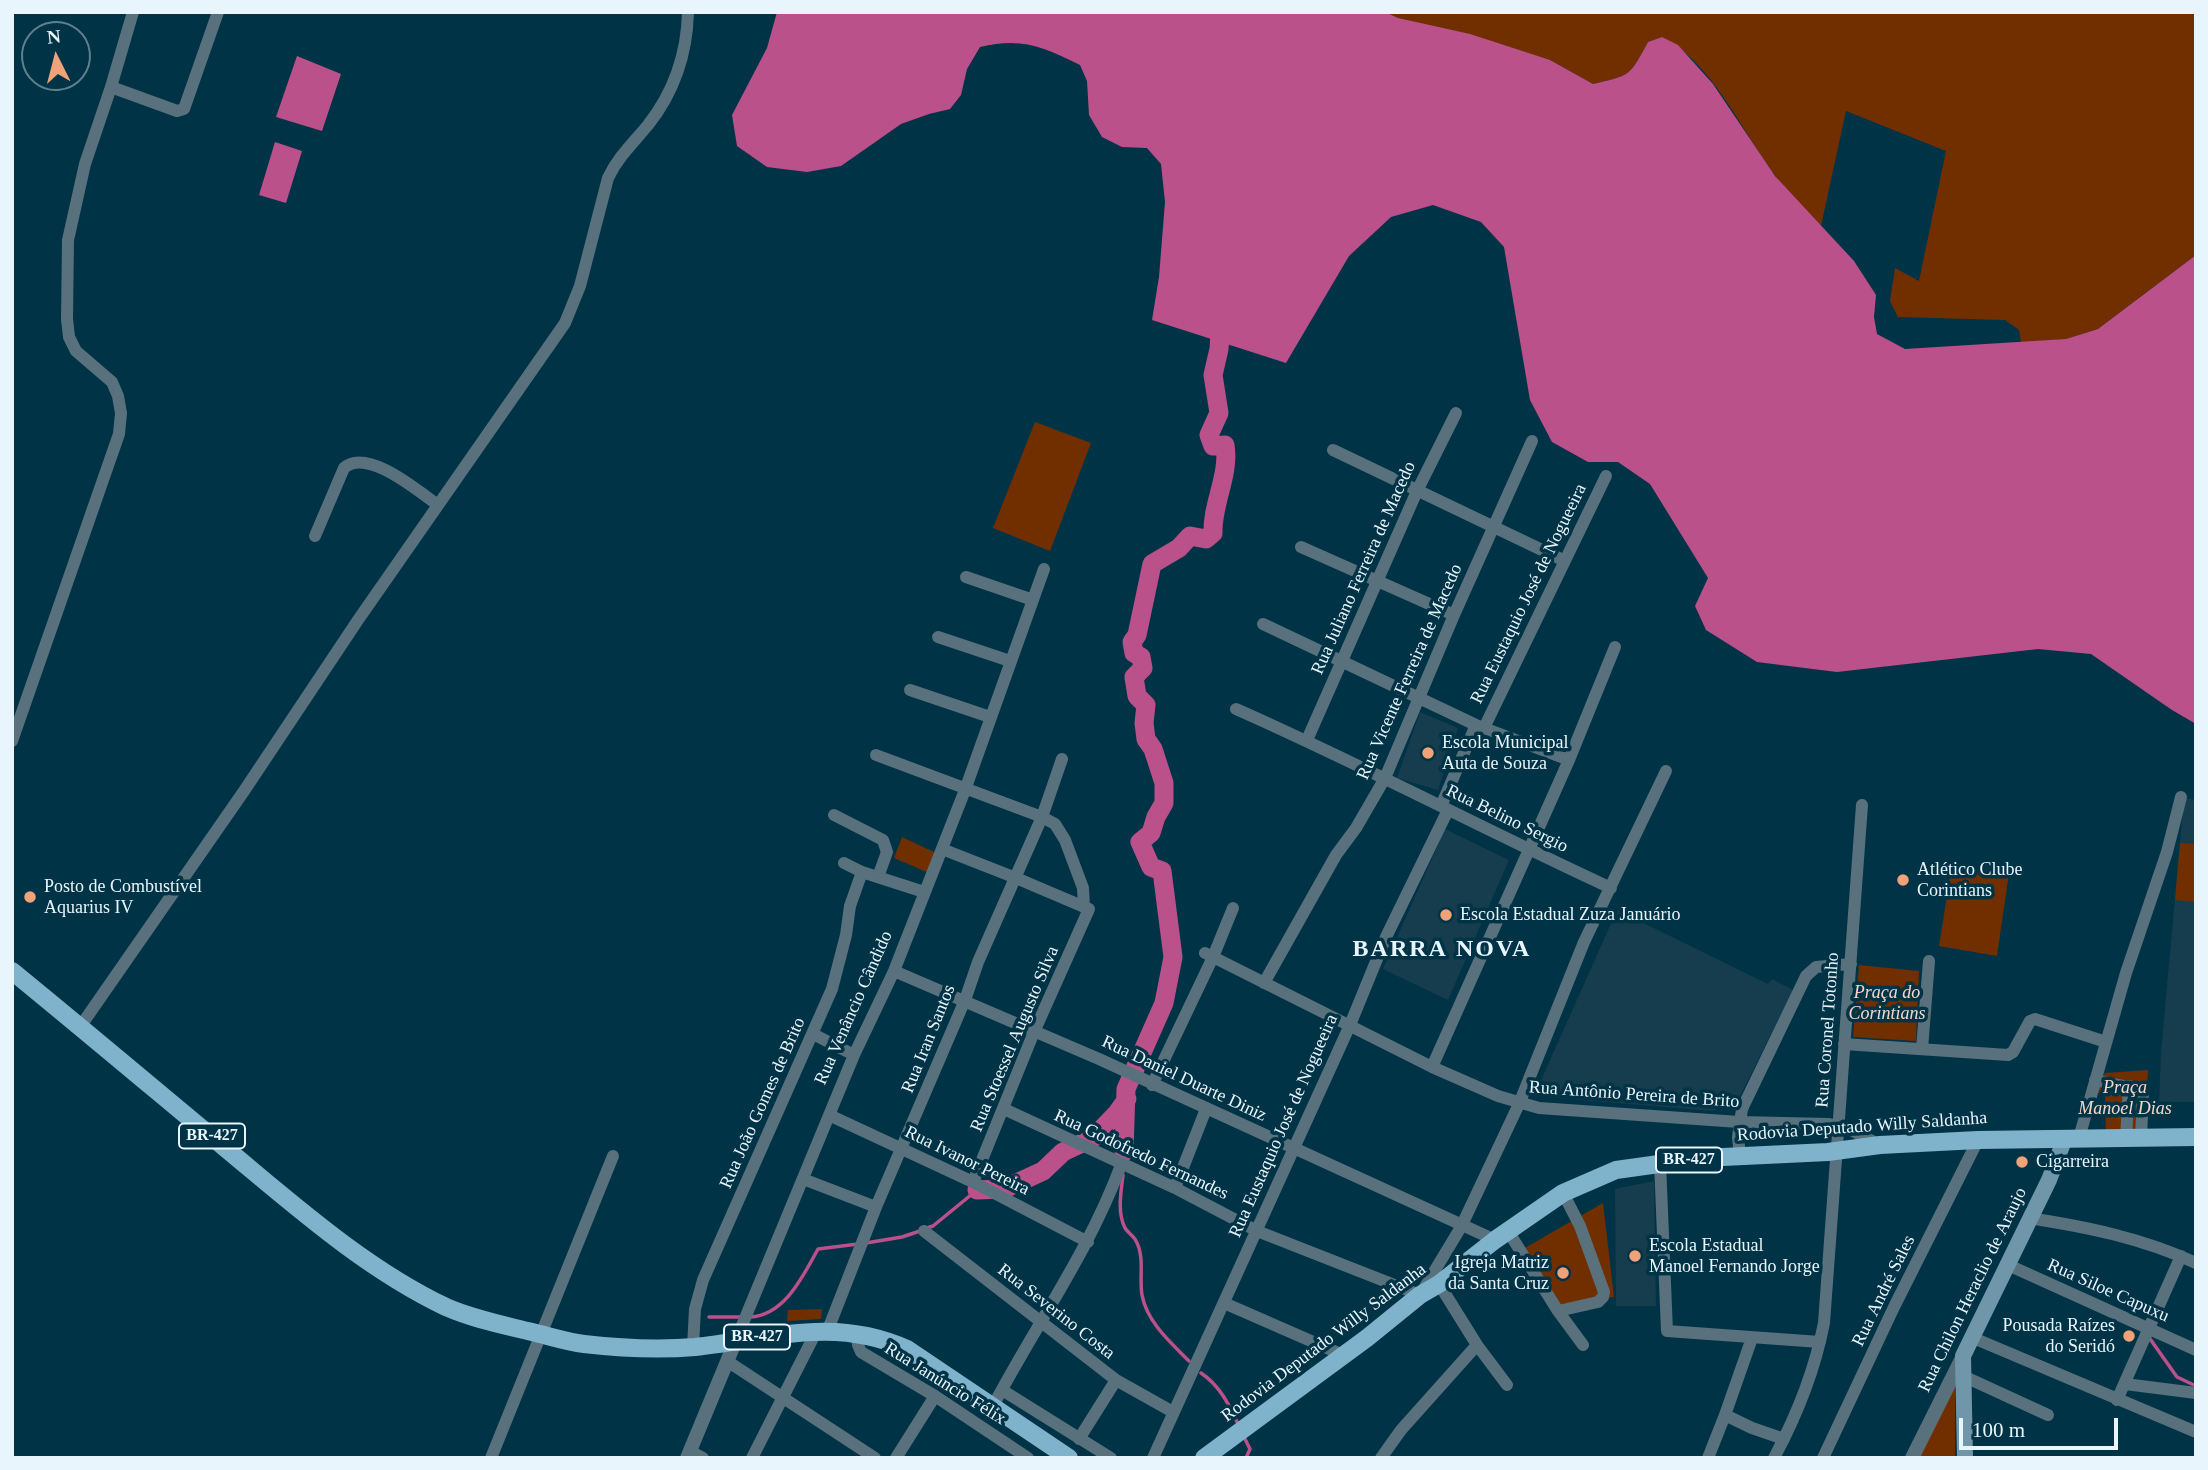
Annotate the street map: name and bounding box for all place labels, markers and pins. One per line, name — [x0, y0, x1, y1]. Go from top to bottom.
place label: Escola Municipal Auta de Souza — [1442, 732, 1568, 774]
marker: Escola Municipal Auta de Souza — [1420, 745, 1436, 761]
place label: Atlético Clube Corintians — [1917, 859, 2022, 902]
marker: Atlético Clube Corintians — [1895, 872, 1911, 888]
place label: Posto de Combustível Aquarius IV — [44, 876, 202, 918]
marker: Posto de Combustível Aquarius IV — [22, 889, 38, 905]
place label: Escola Estadual Zuza Januário — [1460, 904, 1680, 926]
marker: Escola Estadual Zuza Januário — [1438, 907, 1454, 923]
place label: Cigarreira — [2036, 1151, 2109, 1173]
marker: Cigarreira — [2014, 1154, 2030, 1170]
place label: Escola Estadual Manoel Fernando Jorge — [1649, 1235, 1820, 1278]
marker: Escola Estadual Manoel Fernando Jorge — [1627, 1248, 1643, 1264]
place label: Igreja Matriz da Santa Cruz — [1448, 1252, 1549, 1294]
marker: Igreja Matriz da Santa Cruz — [1555, 1265, 1571, 1281]
place label: Pousada Raízes do Seridó — [2003, 1315, 2115, 1358]
marker: Pousada Raízes do Seridó — [2121, 1328, 2137, 1344]

